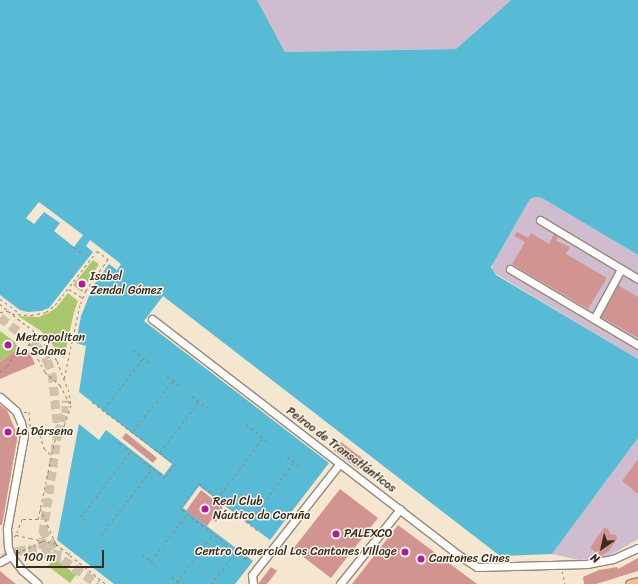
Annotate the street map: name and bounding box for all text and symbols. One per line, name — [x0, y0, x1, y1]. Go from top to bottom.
place label: Isabel Zendal Gómez — [90, 270, 163, 298]
marker: Isabel Zendal Gómez — [77, 279, 87, 289]
place label: Metropolitan La Solana — [16, 331, 85, 359]
marker: Metropolitan La Solana — [3, 340, 13, 350]
street label: Peirao de Transatlánticos — [283, 404, 399, 496]
place label: La Dársena — [16, 425, 73, 439]
marker: La Dársena — [3, 427, 13, 437]
place label: Real Club Náutico da Coruña — [213, 495, 310, 523]
marker: Real Club Náutico da Coruña — [200, 504, 210, 514]
place label: PALEXCO — [344, 527, 393, 541]
north arrow — [582, 528, 622, 568]
marker: PALEXCO — [331, 529, 341, 539]
scale bar — [18, 542, 106, 568]
place label: Centro Comercial Los Cantones Village — [194, 545, 397, 559]
text: 100 m — [23, 546, 56, 568]
marker: Centro Comercial Los Cantones Village — [400, 547, 410, 557]
text: N — [587, 548, 603, 568]
place label: Cantones Cines — [429, 552, 510, 566]
marker: Cantones Cines — [416, 554, 426, 564]

